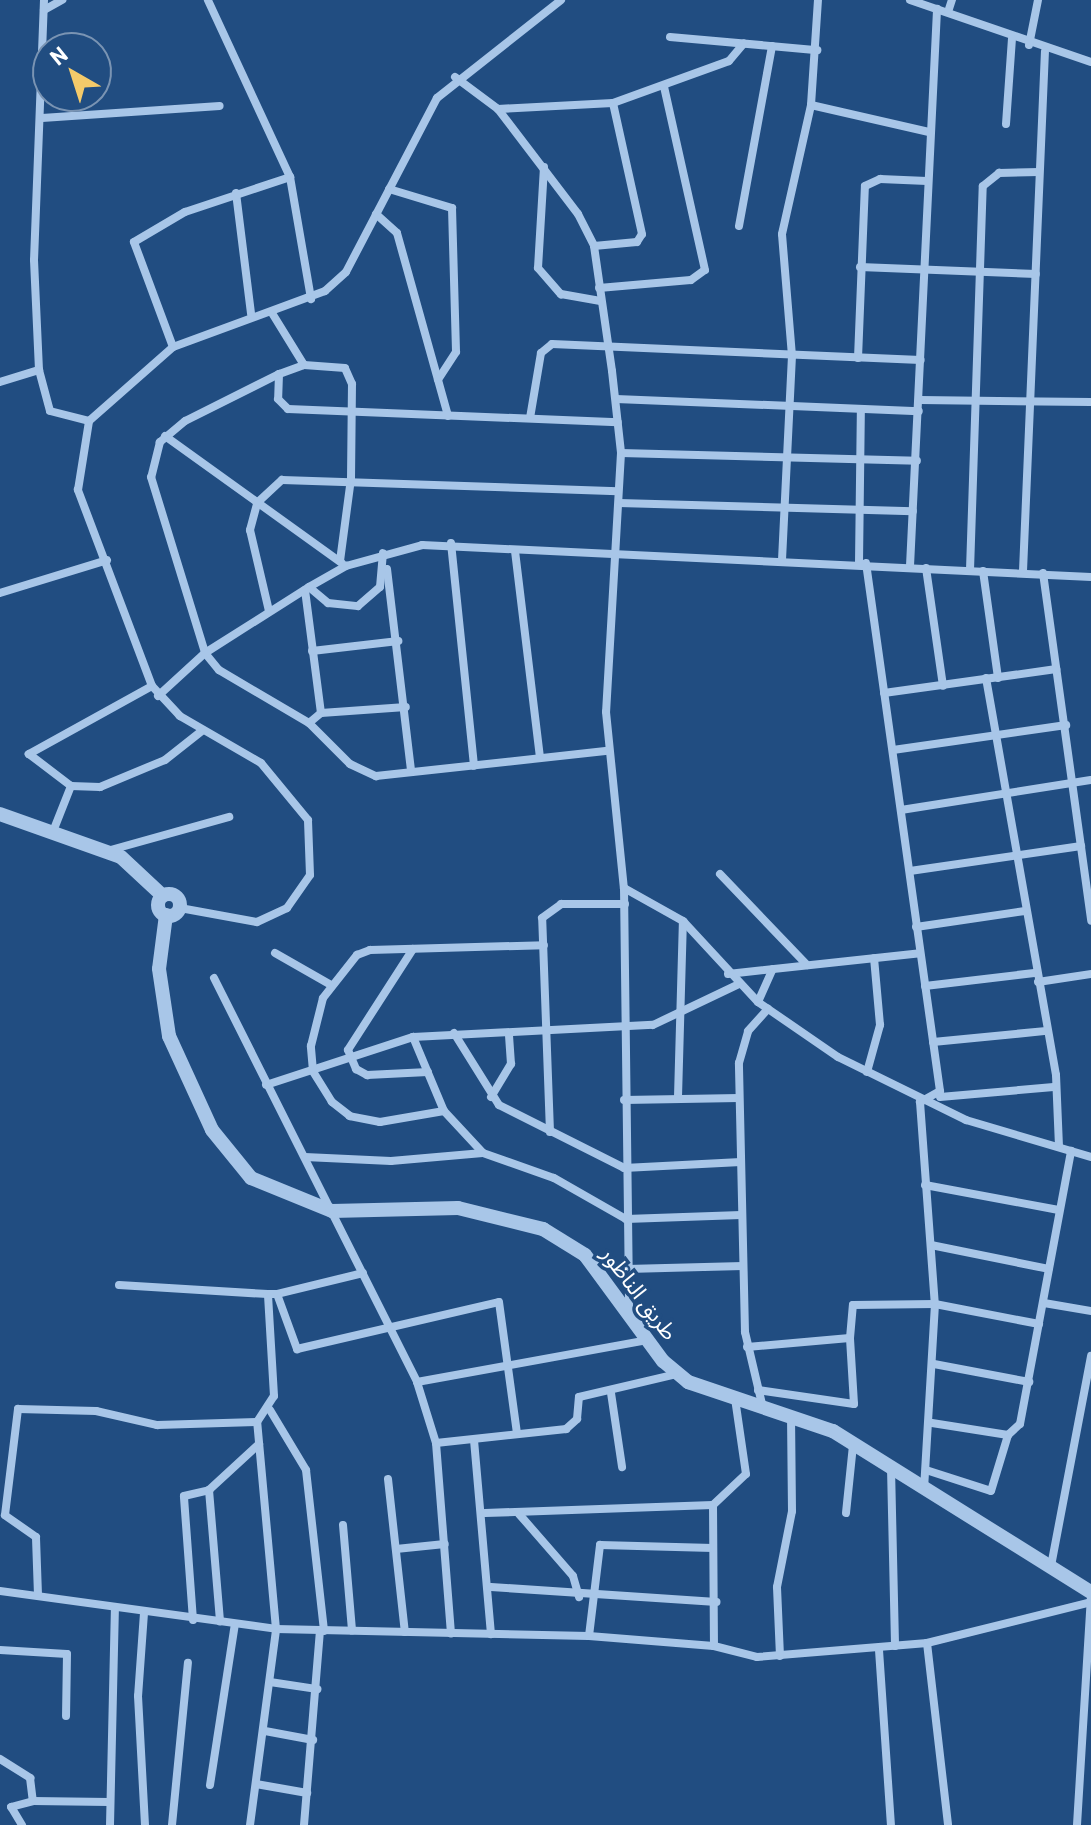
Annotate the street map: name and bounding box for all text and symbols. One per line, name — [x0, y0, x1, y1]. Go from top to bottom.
north arrow — [32, 32, 112, 112]
text: N — [44, 40, 72, 70]
street label: طريق الناظور — [596, 1241, 684, 1345]

